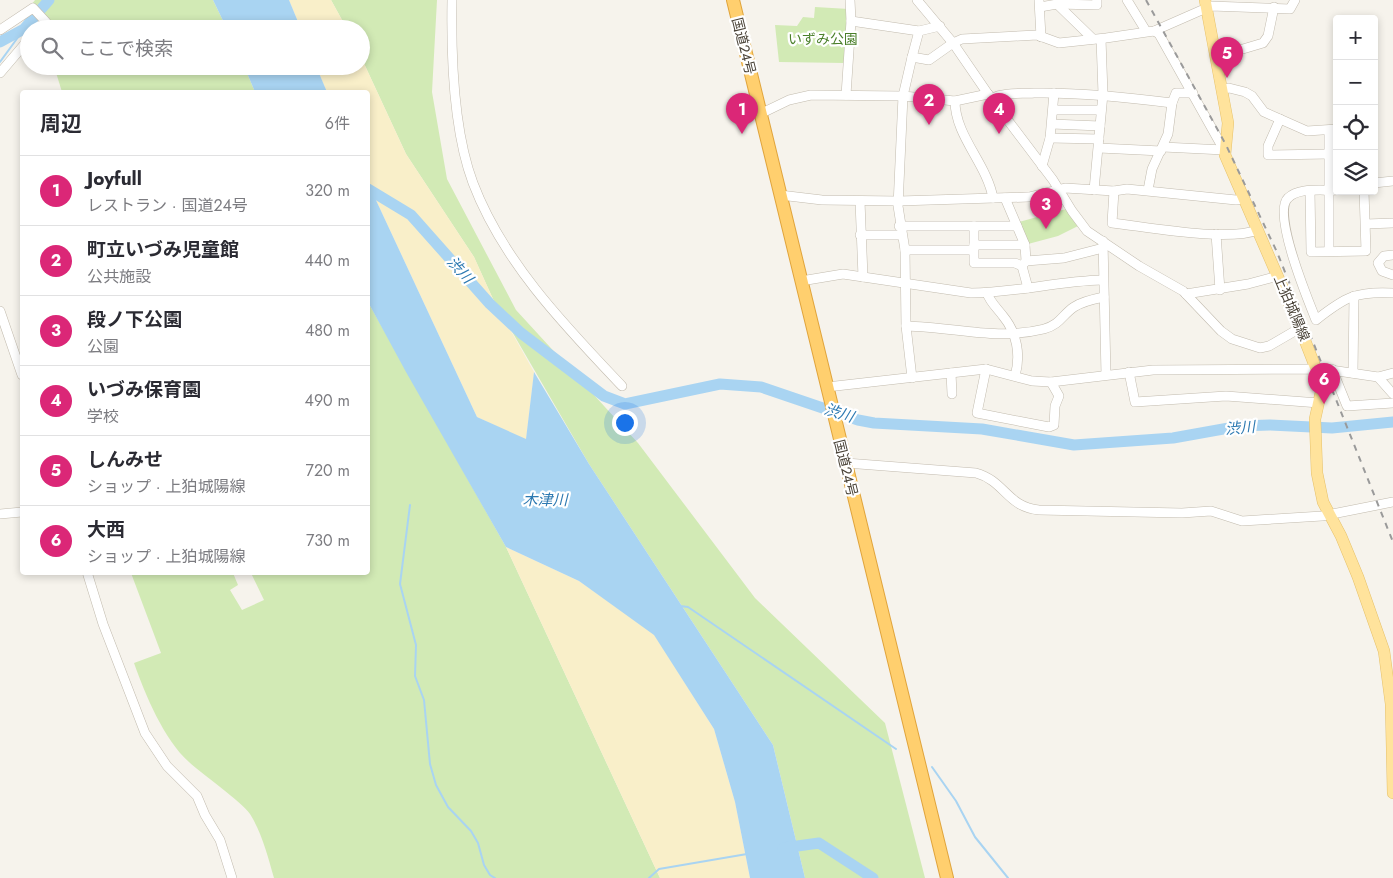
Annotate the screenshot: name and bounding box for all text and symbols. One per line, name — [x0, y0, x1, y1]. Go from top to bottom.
street label: 国道24号 — [727, 15, 761, 77]
map controls — [1333, 15, 1378, 195]
button: + — [1333, 15, 1378, 60]
search box — [20, 20, 370, 75]
park label: いずみ公園 — [788, 29, 858, 49]
icon: search — [38, 34, 66, 62]
text: ここで検索 — [78, 35, 173, 62]
pin: 5 — [1211, 37, 1243, 78]
button: − — [1333, 60, 1378, 105]
pin: 2 — [913, 84, 945, 125]
pin: 1 — [726, 93, 758, 134]
pin: 4 — [983, 93, 1015, 134]
button: locate — [1333, 105, 1378, 150]
text: 周辺 — [40, 109, 82, 139]
text: 6件 — [325, 112, 350, 135]
button: layers — [1333, 150, 1378, 195]
text: Joyfull — [87, 165, 142, 192]
text: 1 — [52, 179, 60, 202]
text: 320 m — [305, 179, 350, 202]
pin: 3 — [1030, 188, 1062, 229]
text: レストラン · 国道24号 — [87, 194, 248, 217]
text: 町立いづみ児童館 — [87, 236, 239, 263]
text: 2 — [51, 249, 61, 272]
text: 440 m — [304, 249, 350, 272]
water label: 渋川 — [442, 251, 480, 290]
text: 公共施設 — [87, 265, 151, 288]
street label: 上狛城陽線 — [1269, 272, 1315, 344]
text: 段ノ下公園 — [87, 306, 182, 333]
text: 3 — [51, 319, 61, 342]
text: 480 m — [305, 319, 350, 342]
text: 公園 — [87, 335, 119, 358]
pin: 6 — [1308, 363, 1340, 404]
text: いづみ保育園 — [87, 376, 201, 403]
text: 4 — [50, 389, 62, 412]
text: 490 m — [305, 389, 350, 412]
water label: 渋川 — [821, 398, 858, 428]
text: 学校 — [87, 405, 119, 428]
your location — [612, 410, 638, 436]
water label: 渋川 — [1224, 416, 1258, 440]
street label: 国道24号 — [829, 437, 863, 499]
text: しんみせ — [87, 446, 163, 473]
text: 5 — [51, 459, 61, 482]
text: 720 m — [306, 459, 350, 482]
text: ショップ · 上狛城陽線 — [87, 475, 245, 498]
water label: 木津川 — [522, 489, 569, 511]
text: 大西 — [87, 516, 125, 543]
text: 6 — [51, 529, 61, 552]
text: 730 m — [306, 529, 350, 552]
text: ショップ · 上狛城陽線 — [87, 545, 245, 568]

